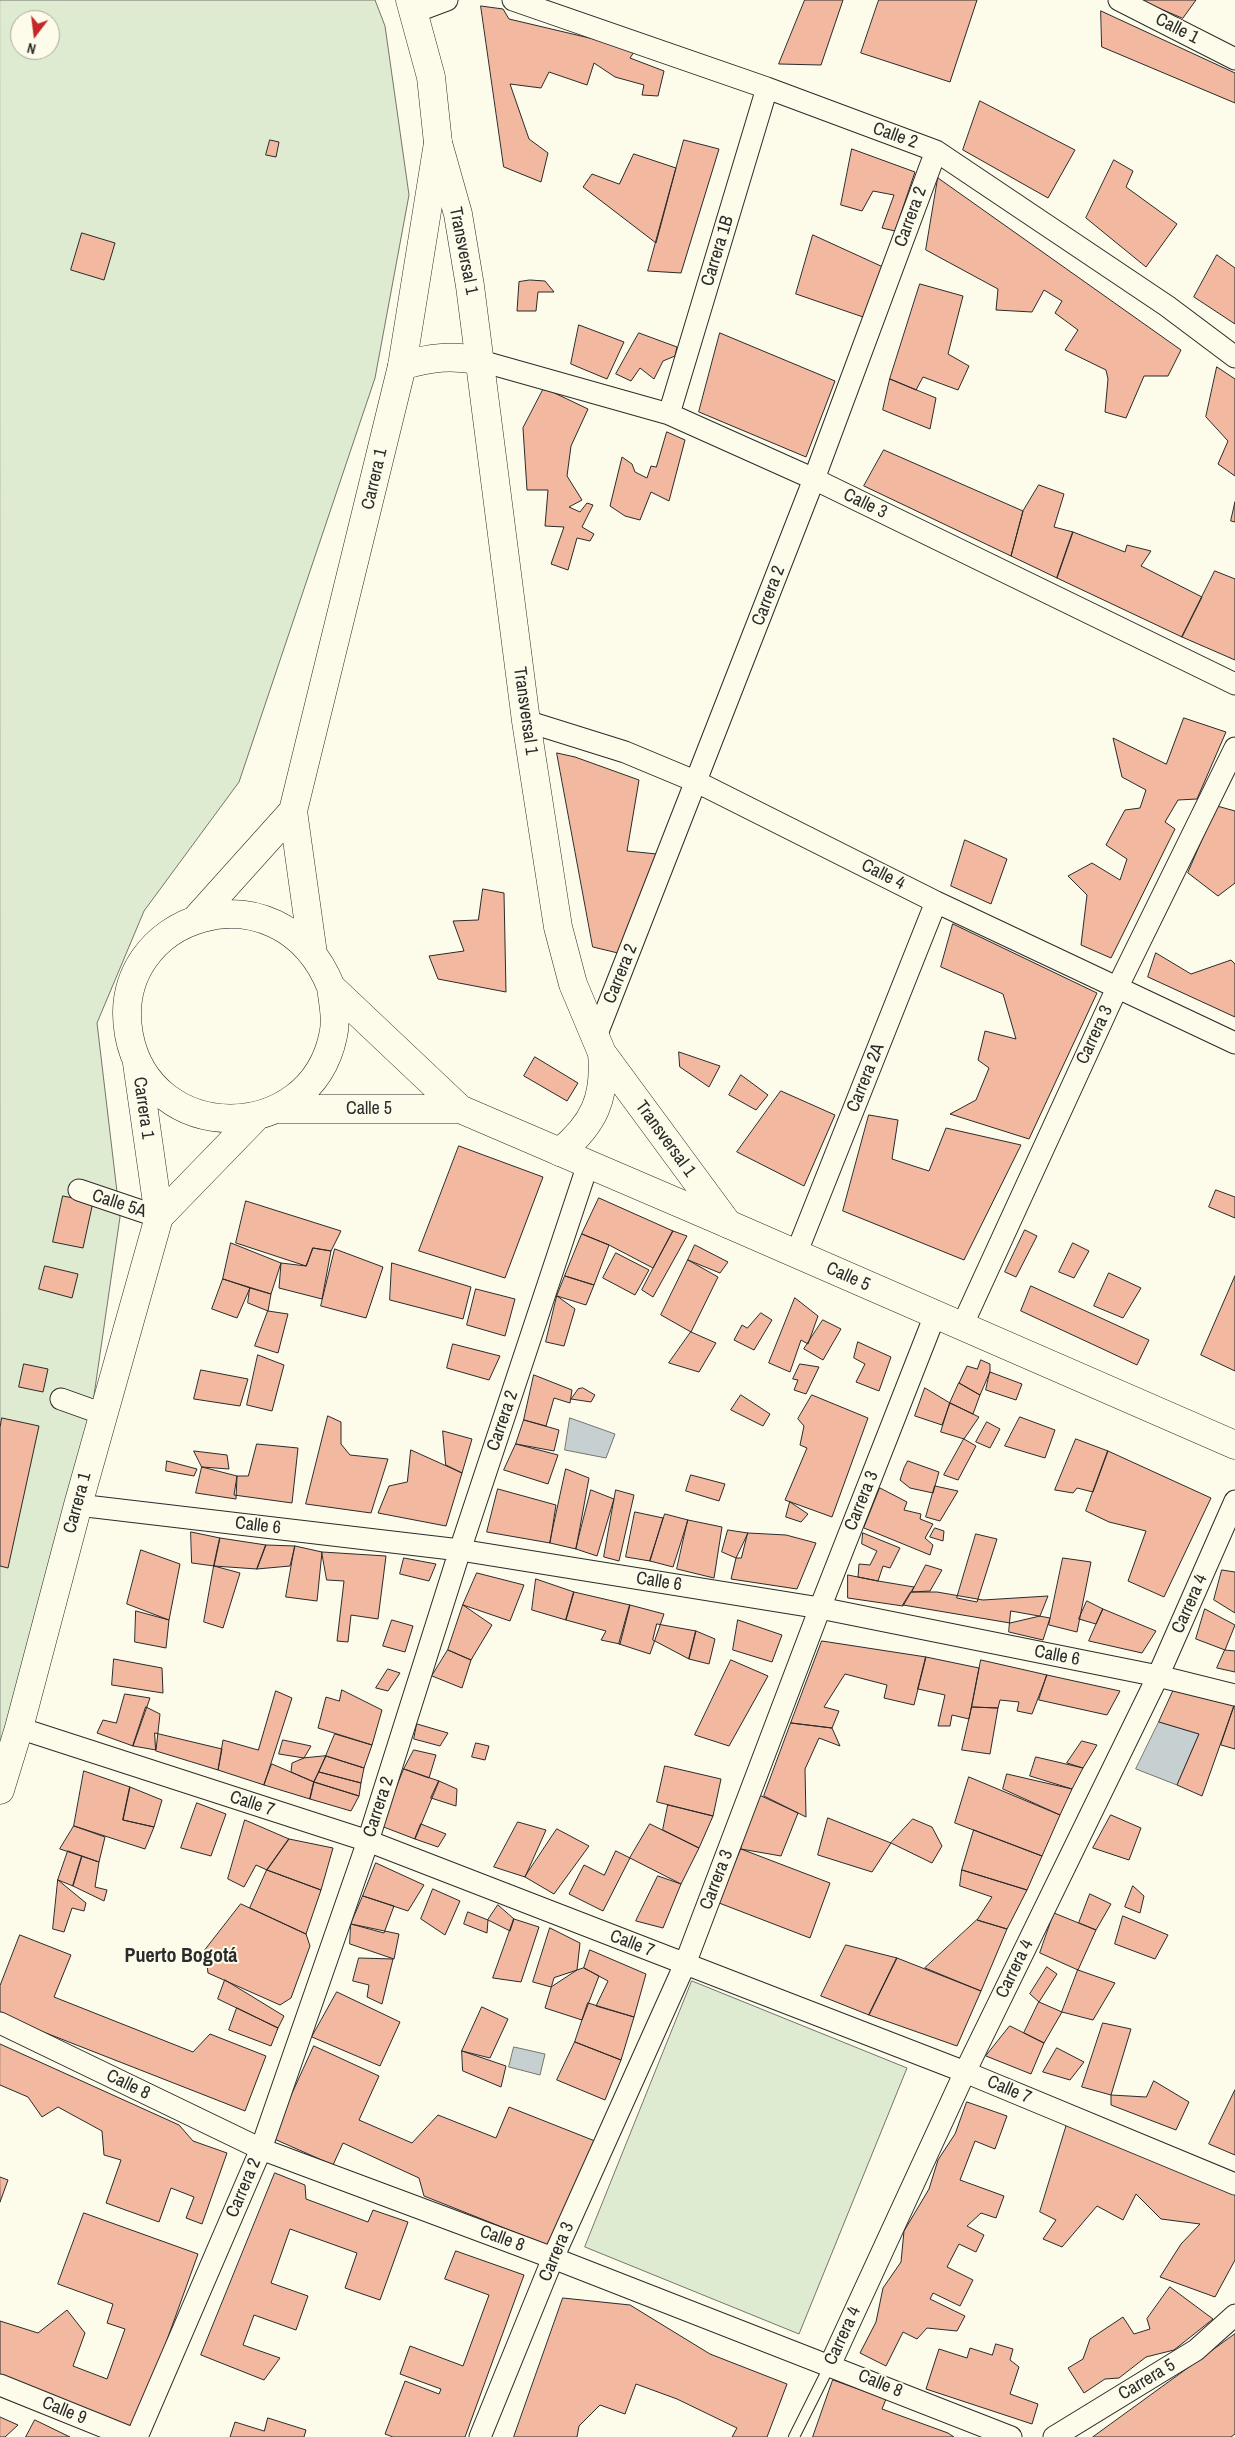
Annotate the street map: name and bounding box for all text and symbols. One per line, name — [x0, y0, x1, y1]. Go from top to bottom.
street label: Calle 1 — [1152, 9, 1202, 49]
north arrow — [10, 10, 60, 60]
text: N — [25, 39, 38, 58]
street label: Calle 2 — [870, 118, 920, 154]
street label: Carrera 2 — [890, 184, 932, 250]
street label: Transversal 1 — [444, 205, 482, 297]
street label: Carrera 1B — [697, 213, 739, 289]
street label: Carrera 1 — [357, 446, 393, 512]
street label: Calle 3 — [840, 484, 890, 524]
street label: Carrera 2 — [748, 563, 790, 629]
street label: Transversal 1 — [508, 665, 542, 757]
street label: Calle 4 — [858, 855, 908, 895]
street label: Carrera 2 — [599, 941, 643, 1007]
street label: Carrera 3 — [1072, 1002, 1118, 1068]
street label: Carrera 2A — [842, 1040, 890, 1116]
street label: Carrera 1 — [128, 1076, 158, 1140]
street label: Transversal 1 — [630, 1097, 700, 1181]
street label: Calle 5 — [346, 1098, 392, 1120]
street label: Calle 5A — [89, 1185, 149, 1223]
street label: Calle 5 — [823, 1258, 873, 1296]
street label: Carrera 2 — [483, 1388, 523, 1454]
street label: Carrera 3 — [840, 1468, 884, 1534]
street label: Carrera 1 — [60, 1470, 96, 1536]
street label: Calle 6 — [234, 1512, 282, 1540]
street label: Calle 6 — [635, 1568, 683, 1596]
street label: Carrera 4 — [1167, 1571, 1213, 1637]
street label: Calle 6 — [1032, 1641, 1082, 1671]
street label: Carrera 2 — [359, 1774, 399, 1840]
street label: Calle 7 — [227, 1787, 277, 1821]
street label: Carrera 3 — [696, 1847, 738, 1913]
street label: Calle 7 — [607, 1926, 657, 1962]
street label: Carrera 4 — [992, 1936, 1038, 2002]
district label: Puerto Bogotá — [125, 1945, 237, 1969]
street label: Calle 8 — [103, 2065, 153, 2105]
street label: Calle 7 — [984, 2071, 1034, 2109]
street label: Carrera 2 — [222, 2155, 266, 2221]
street label: Carrera 3 — [535, 2219, 579, 2285]
street label: Calle 8 — [477, 2221, 527, 2257]
street label: Carrera 4 — [820, 2303, 866, 2369]
street label: Carrera 5 — [1115, 2355, 1179, 2405]
street label: Calle 8 — [855, 2365, 905, 2403]
street label: Calle 9 — [39, 2392, 89, 2430]

